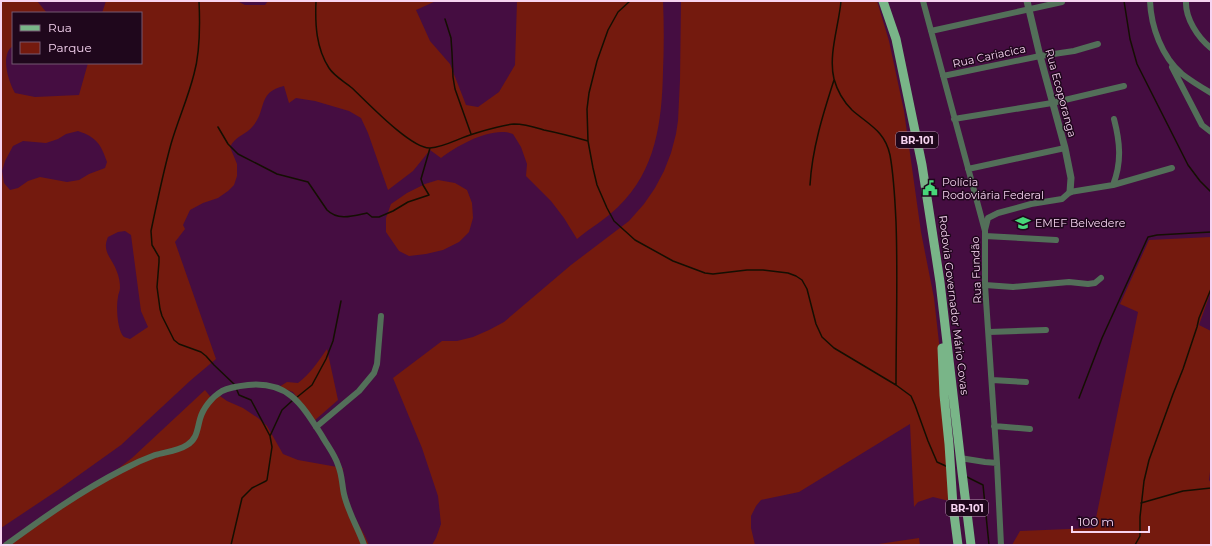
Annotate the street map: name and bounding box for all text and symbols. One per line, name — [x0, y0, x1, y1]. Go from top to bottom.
legend — [12, 12, 142, 64]
text: Rua — [48, 20, 72, 35]
text: Parque — [48, 40, 92, 55]
street label: Rua Cariacica — [951, 41, 1027, 71]
street label: Rua Ecoporanga — [1042, 47, 1080, 139]
road number: BR-101 — [896, 132, 938, 148]
place label: Polícia Rodoviária Federal — [942, 175, 1044, 202]
public building icon: Polícia Rodoviária Federal — [921, 179, 939, 197]
street label: Rodovia Governador Mário Covas — [936, 214, 972, 396]
school or university icon: EMEF Belvedere — [1014, 214, 1032, 232]
place label: EMEF Belvedere — [1035, 216, 1126, 230]
street label: Rua Fundão — [968, 236, 984, 304]
road number: BR-101 — [946, 500, 988, 516]
scale bar — [1072, 508, 1149, 534]
text: 100 m — [1078, 514, 1114, 529]

